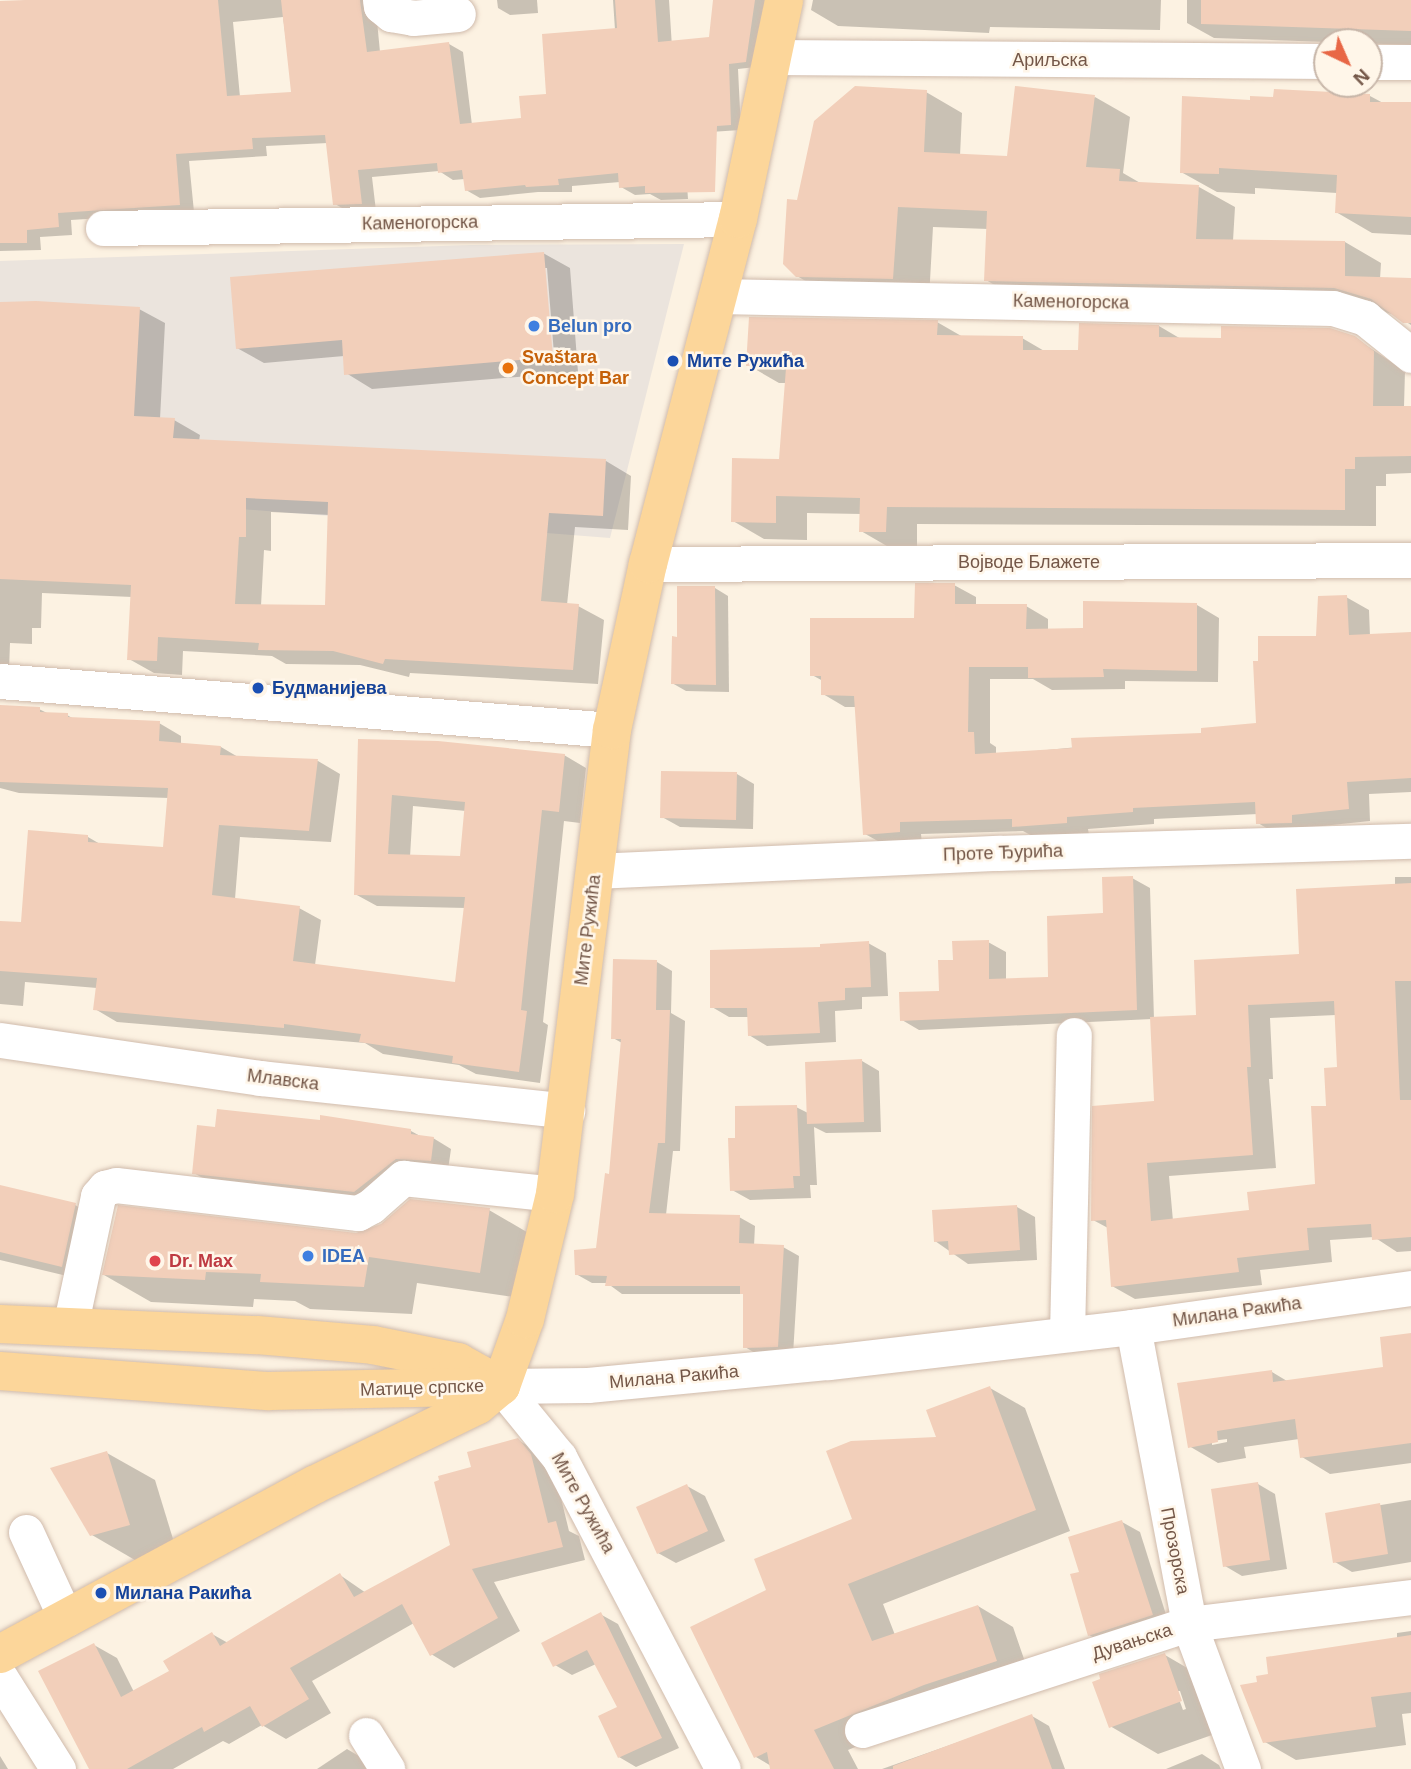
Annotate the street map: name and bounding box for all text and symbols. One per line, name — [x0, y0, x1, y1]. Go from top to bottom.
north arrow — [1313, 28, 1383, 98]
street label: Ариљска — [1012, 49, 1088, 71]
text: N — [1349, 65, 1374, 89]
street label: Каменогорска — [362, 211, 478, 235]
street label: Каменогорска — [1013, 290, 1129, 314]
place label: Belun pro — [548, 315, 632, 337]
marker: Belun pro — [526, 318, 542, 334]
place label: Svaštara Concept Bar — [522, 347, 629, 390]
place label: Мите Ружића — [687, 350, 804, 372]
marker: Мите Ружића — [665, 353, 681, 369]
marker: Svaštara Concept Bar — [500, 360, 516, 376]
street label: Војводе Блажете — [958, 551, 1100, 573]
place label: Будманијева — [272, 677, 387, 699]
marker: Будманијева — [250, 680, 266, 696]
street label: Проте Ђурића — [943, 840, 1063, 866]
street label: Мите Ружића — [570, 873, 606, 987]
street label: Млавска — [246, 1065, 320, 1095]
place label: IDEA — [322, 1245, 365, 1267]
marker: IDEA — [300, 1248, 316, 1264]
place label: Dr. Max — [169, 1250, 233, 1272]
marker: Dr. Max — [147, 1253, 163, 1269]
street label: Милана Ракића — [1171, 1292, 1303, 1332]
street label: Милана Ракића — [608, 1361, 740, 1393]
street label: Матице српске — [360, 1375, 484, 1401]
street label: Мите Ружића — [547, 1449, 619, 1557]
street label: Прозорска — [1156, 1506, 1194, 1596]
place label: Милана Ракића — [115, 1582, 251, 1604]
marker: Милана Ракића — [93, 1585, 109, 1601]
street label: Дувањска — [1089, 1619, 1175, 1665]

